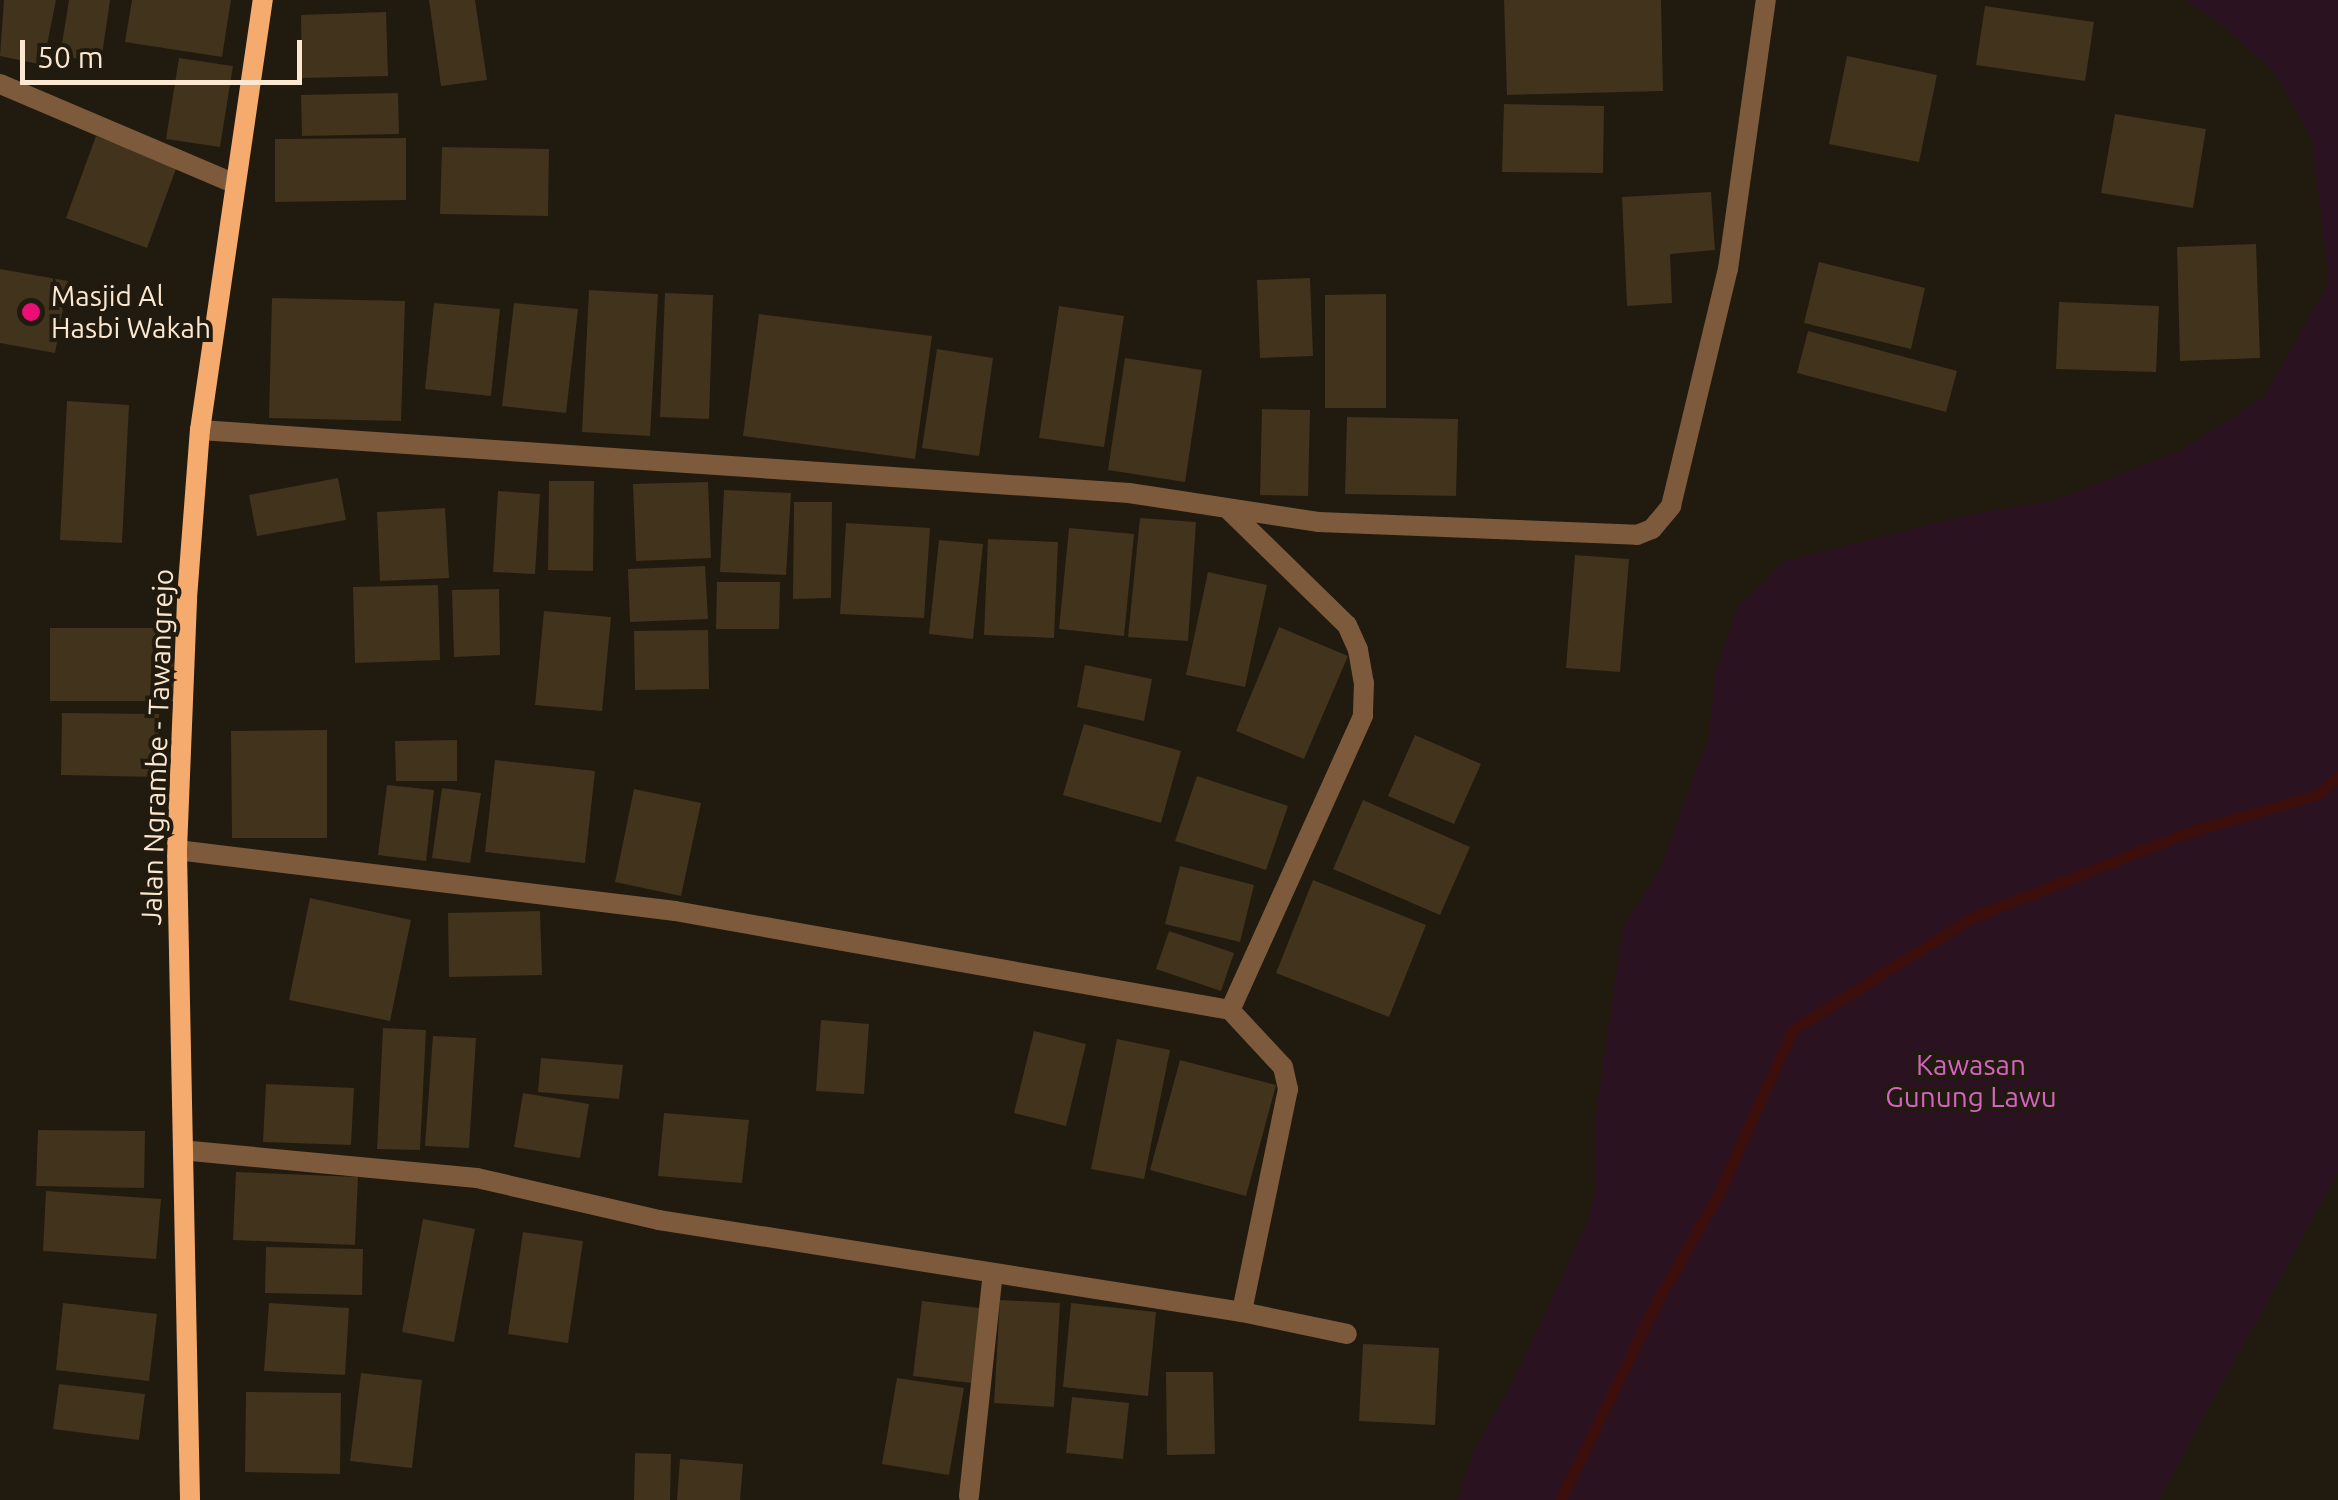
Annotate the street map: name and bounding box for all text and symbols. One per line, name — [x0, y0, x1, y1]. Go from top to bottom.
scale bar — [25, 20, 308, 82]
text: 50 m — [37, 40, 104, 74]
place label: Masjid Al Hasbi Wakah — [51, 279, 211, 345]
marker: Masjid Al Hasbi Wakah — [20, 301, 42, 323]
street label: Jalan Ngrambe - Tawangrejo — [134, 568, 180, 926]
park label: Kawasan Gunung Lawu — [1885, 1048, 2057, 1114]

